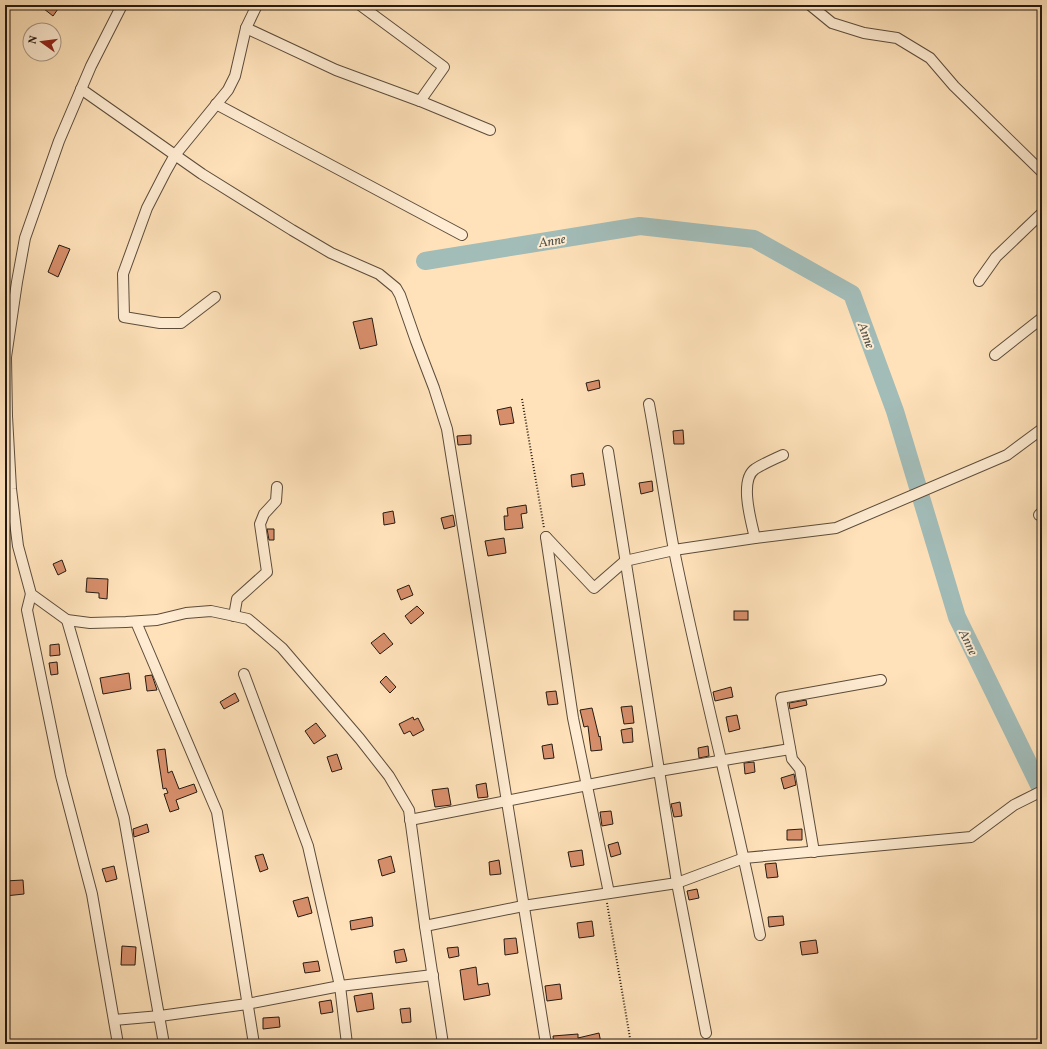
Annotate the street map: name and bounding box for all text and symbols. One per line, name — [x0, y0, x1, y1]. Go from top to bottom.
north arrow — [22, 22, 62, 62]
text: N — [26, 34, 42, 46]
water label: Anne — [537, 231, 567, 253]
water label: Anne — [852, 319, 878, 352]
water label: Anne — [953, 626, 981, 659]

